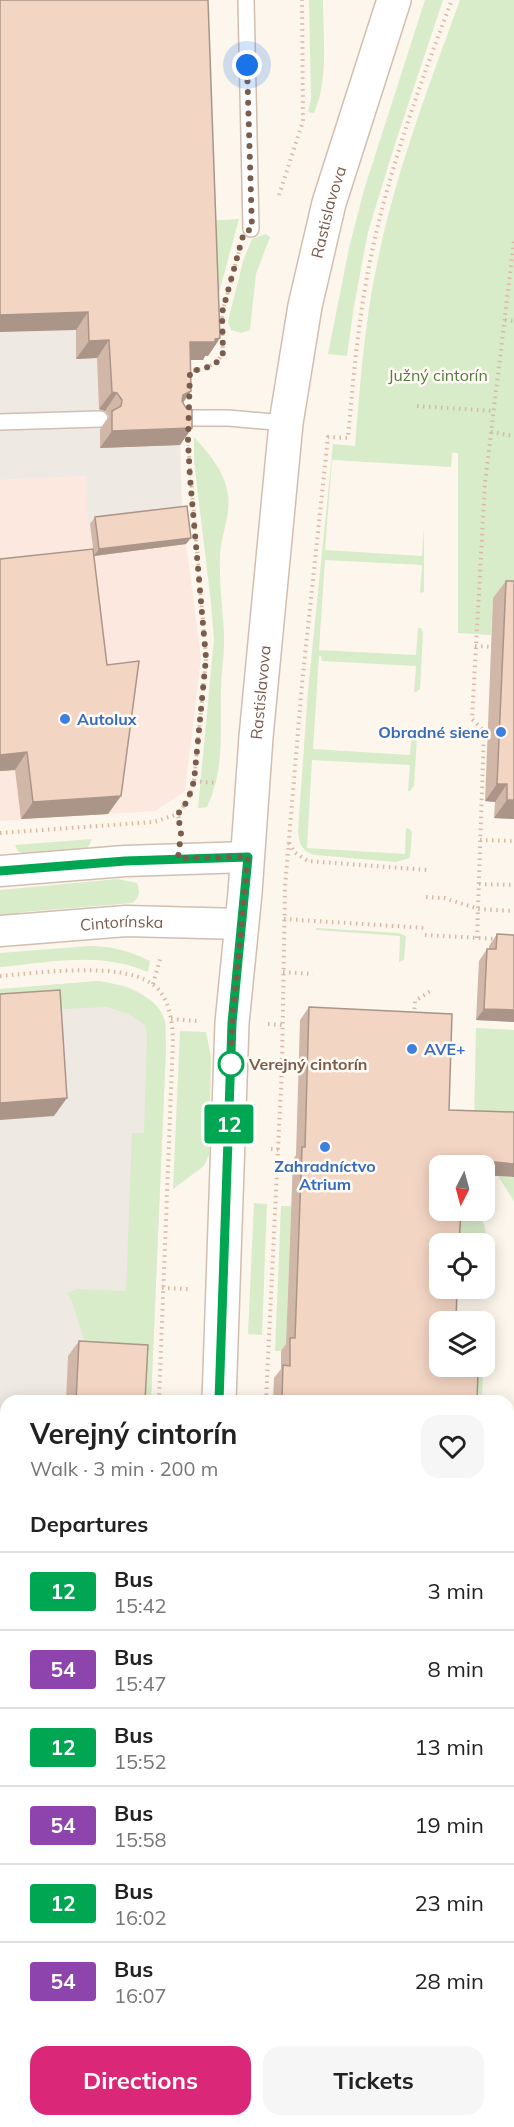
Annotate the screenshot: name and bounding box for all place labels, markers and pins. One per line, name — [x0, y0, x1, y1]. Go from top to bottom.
place label: Autolux — [77, 709, 137, 729]
marker: Autolux — [58, 712, 72, 726]
place label: Obradné siene — [378, 722, 489, 742]
marker: Obradné siene — [494, 725, 508, 739]
place label: AVE+ — [424, 1039, 466, 1059]
marker: AVE+ — [405, 1042, 419, 1056]
marker: Verejný cintorín — [218, 1051, 244, 1077]
place label: Verejný cintorín — [248, 1054, 368, 1074]
marker: Zahradníctvo Atrium — [318, 1140, 332, 1154]
place label: Zahradníctvo Atrium — [274, 1156, 376, 1194]

